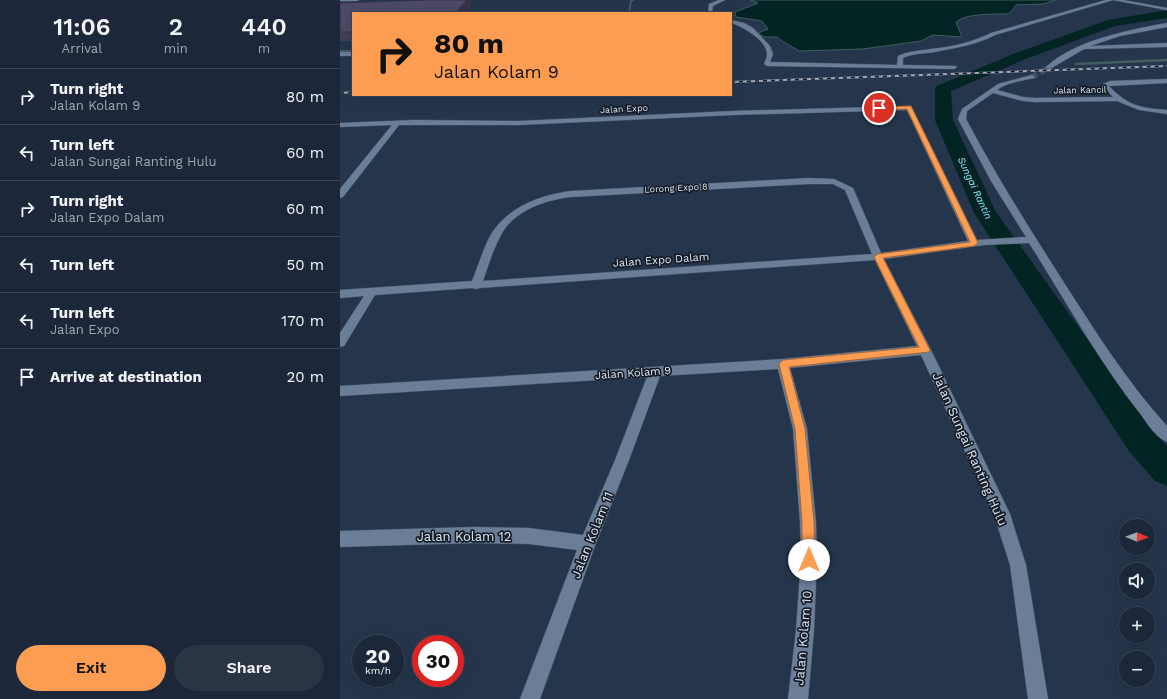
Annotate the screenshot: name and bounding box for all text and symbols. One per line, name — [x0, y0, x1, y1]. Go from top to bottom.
text: 11:06 — [53, 13, 110, 41]
text: 2 — [169, 13, 183, 41]
text: 440 — [241, 13, 287, 41]
text: 80 m — [434, 27, 504, 60]
icon: right — [368, 28, 420, 80]
text: Arrival — [62, 41, 102, 56]
text: min — [164, 41, 188, 56]
text: m — [258, 41, 270, 56]
text: Jalan Kolam 9 — [434, 61, 559, 82]
text: Turn right — [50, 80, 123, 98]
street label: Jalan Kancil — [1053, 85, 1107, 95]
icon: right — [16, 86, 38, 108]
text: 80 m — [286, 88, 324, 106]
pin — [862, 91, 896, 125]
icon: arrive — [868, 97, 890, 119]
text: Jalan Kolam 9 — [50, 98, 140, 113]
street label: Jalan Expo — [600, 103, 648, 115]
text: Turn left — [50, 136, 114, 154]
icon: left — [16, 142, 38, 164]
text: 60 m — [286, 144, 324, 162]
text: Jalan Sungai Ranting Hulu — [50, 154, 217, 169]
water label: Sungai Rantin — [956, 155, 994, 221]
street label: Lorong Expo 8 — [644, 181, 708, 195]
text: Turn right — [50, 192, 123, 210]
icon: right — [16, 198, 38, 220]
text: 60 m — [286, 200, 324, 218]
text: Jalan Expo Dalam — [50, 210, 164, 225]
street label: Jalan Expo Dalam — [612, 250, 710, 270]
icon: left — [16, 254, 38, 276]
text: Turn left — [50, 256, 114, 274]
text: 50 m — [287, 256, 324, 274]
text: Turn left — [50, 304, 114, 322]
icon: left — [16, 310, 38, 332]
text: 170 m — [281, 312, 324, 330]
text: Jalan Expo — [50, 322, 119, 337]
street label: Jalan Kolam 9 — [594, 364, 672, 382]
icon: arrive — [16, 366, 38, 388]
text: Arrive at destination — [50, 368, 202, 386]
text: 20 m — [287, 368, 324, 386]
street label: Jalan Sungai Ranting Hulu — [929, 370, 1011, 528]
street label: Jalan Kolam 11 — [568, 489, 616, 581]
north arrow — [1119, 519, 1155, 555]
map controls — [1119, 519, 1155, 687]
street label: Jalan Kolam 12 — [417, 529, 511, 544]
position arrow — [788, 539, 830, 581]
button: sound — [1119, 563, 1155, 599]
street label: Jalan Kolam 10 — [791, 590, 815, 686]
button: + — [1119, 607, 1155, 643]
speed limit sign: 30 — [412, 635, 464, 687]
text: 20 — [366, 644, 390, 668]
button: Exit — [16, 645, 166, 691]
button: Share — [174, 645, 324, 691]
button: − — [1119, 651, 1155, 687]
text: km/h — [365, 665, 391, 676]

